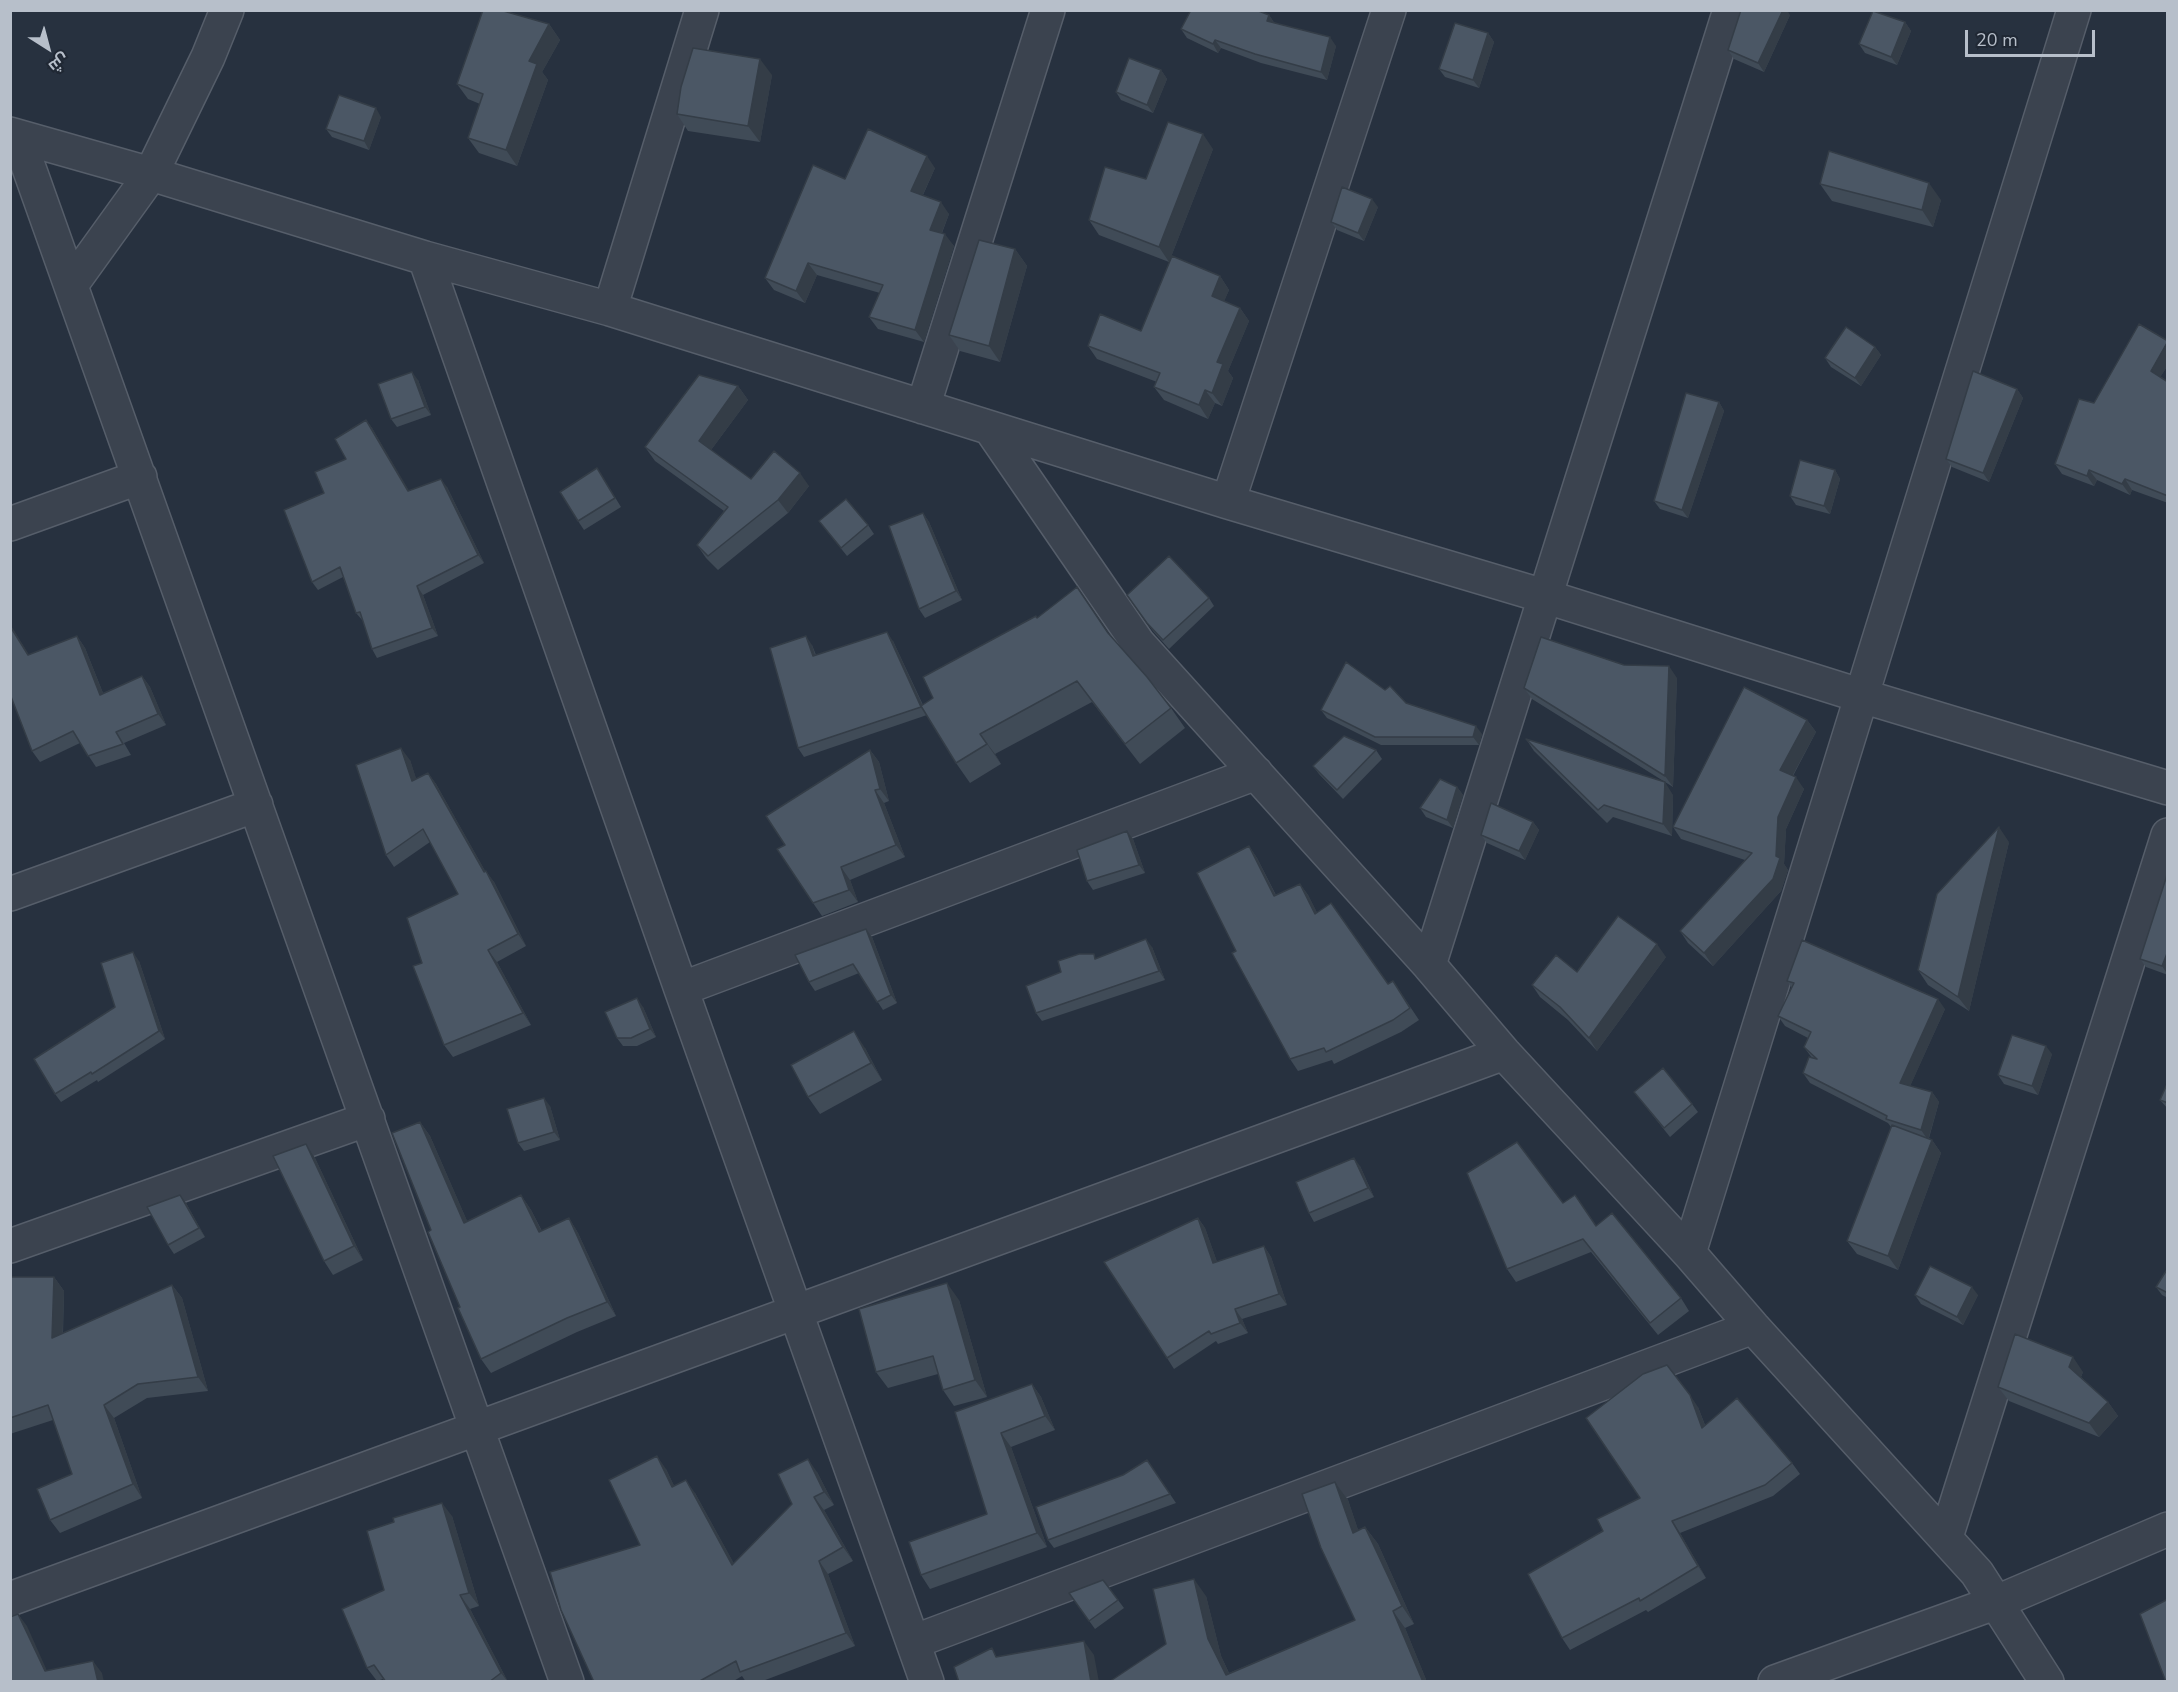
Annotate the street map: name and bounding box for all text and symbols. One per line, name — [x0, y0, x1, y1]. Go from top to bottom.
north arrow — [18, 18, 78, 78]
scale bar — [1968, 18, 2098, 56]
text: 20 m — [1976, 28, 2018, 52]
text: ش — [44, 48, 73, 77]

